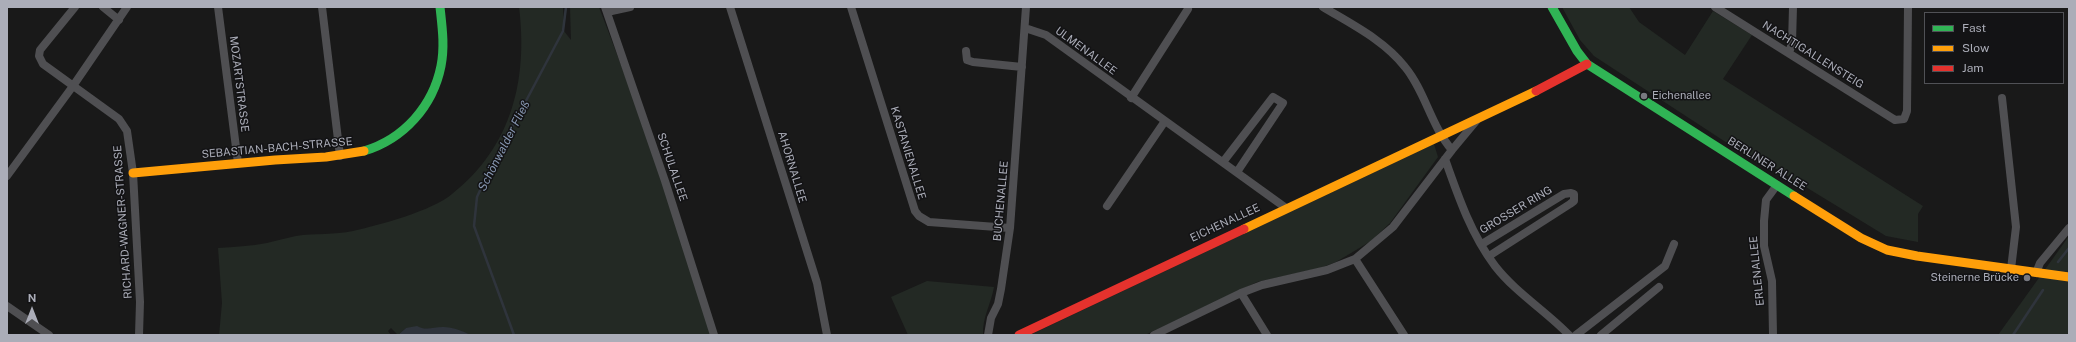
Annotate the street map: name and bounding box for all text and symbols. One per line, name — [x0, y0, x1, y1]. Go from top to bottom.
legend — [1924, 12, 2064, 84]
street label: NACHTIGALLENSTEIG — [1760, 18, 1866, 92]
text: Fast — [1962, 21, 1986, 35]
street label: ULMENALLEE — [1052, 24, 1120, 78]
street label: MOZARTSTRASSE — [227, 35, 251, 133]
text: Slow — [1962, 41, 1989, 55]
text: Jam — [1962, 61, 1984, 75]
place label: Eichenallee — [1652, 89, 1711, 103]
marker: Eichenallee — [1639, 91, 1649, 101]
water label: Schönwalder Fließ — [475, 98, 533, 194]
street label: KASTANIENALLEE — [888, 105, 928, 201]
street label: AHORNALLEE — [775, 130, 809, 204]
street label: SCHULALLEE — [654, 131, 690, 203]
street label: BERLINER ALLEE — [1725, 134, 1809, 194]
street label: SEBASTIAN-BACH-STRASSE — [201, 135, 353, 161]
street label: RICHARD-WAGNER-STRASSE — [111, 145, 135, 299]
street label: BUCHENALLEE — [991, 160, 1011, 242]
street label: GROSSER RING — [1477, 183, 1555, 237]
street label: EICHENALLEE — [1188, 201, 1262, 245]
street label: ERLENALLEE — [1747, 235, 1767, 307]
place label: Steinerne Brücke — [1930, 271, 2019, 285]
marker: Steinerne Brücke — [2022, 273, 2032, 283]
north arrow — [12, 290, 52, 330]
text: N — [28, 292, 36, 304]

